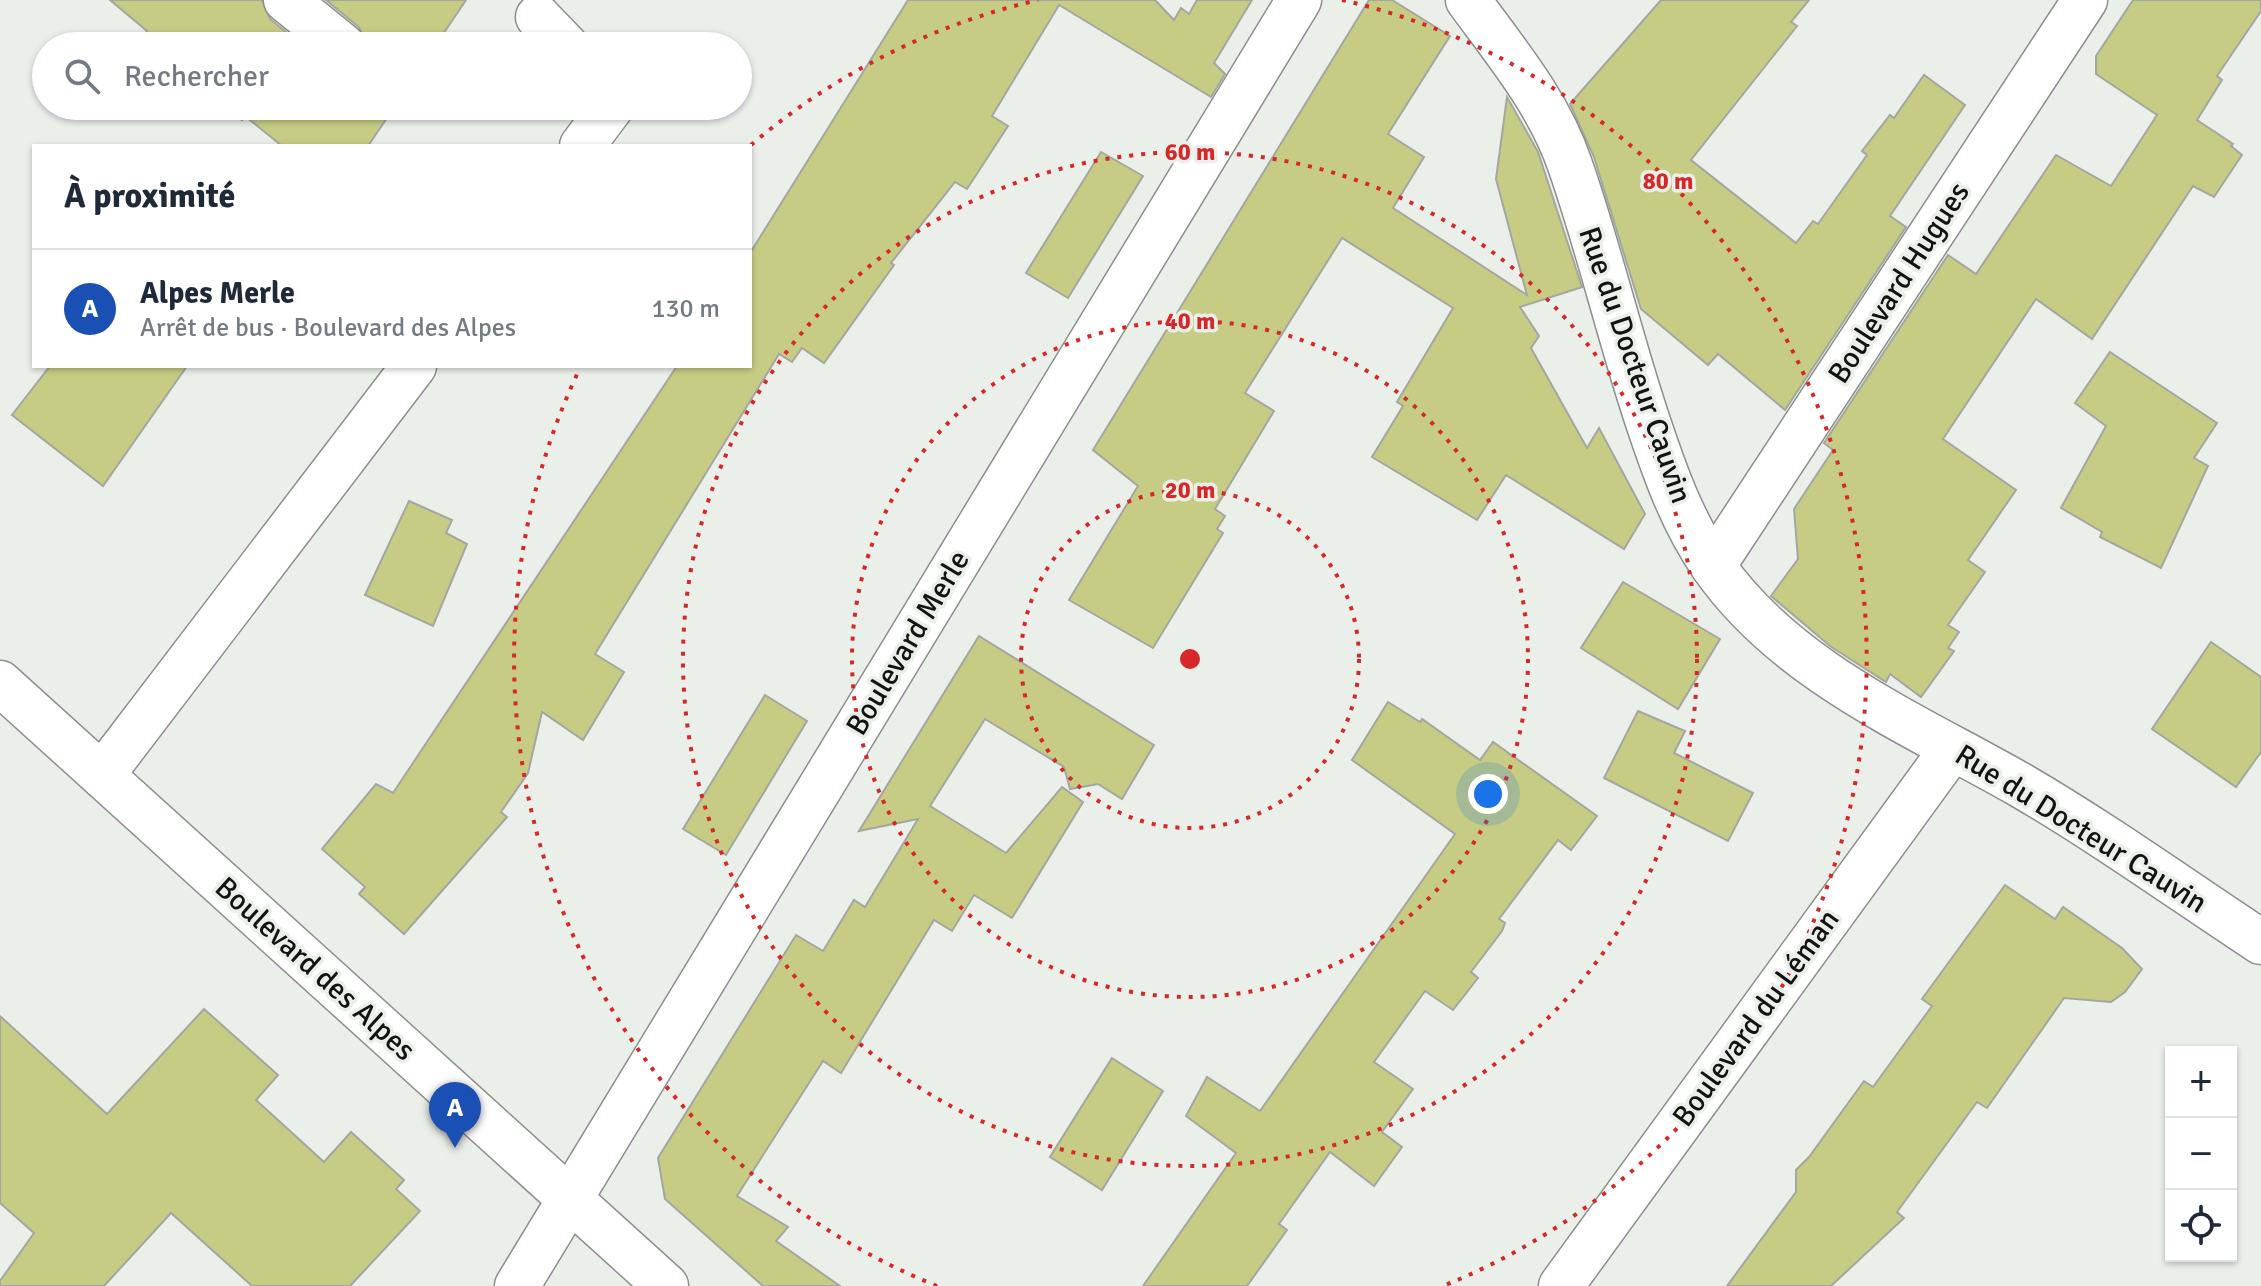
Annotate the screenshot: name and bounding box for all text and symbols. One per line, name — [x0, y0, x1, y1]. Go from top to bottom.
search box — [32, 32, 752, 120]
icon: search — [60, 54, 104, 98]
text: Rechercher — [124, 58, 269, 95]
text: 60 m — [1165, 137, 1215, 167]
text: 80 m — [1643, 166, 1693, 196]
text: À proximité — [64, 175, 235, 217]
street label: Boulevard Hugues — [1820, 175, 1978, 391]
street label: Rue du Docteur Cauvin — [1570, 222, 1700, 508]
text: Alpes Merle — [140, 275, 295, 312]
text: A — [82, 293, 98, 325]
text: 130 m — [651, 293, 720, 325]
text: 40 m — [1165, 306, 1215, 336]
text: Arrêt de bus · Boulevard des Alpes — [140, 312, 516, 344]
text: 20 m — [1165, 475, 1215, 505]
street label: Boulevard Merle — [838, 544, 978, 742]
centre of rings — [1176, 645, 1204, 673]
street label: Rue du Docteur Cauvin — [1948, 736, 2214, 922]
your location — [1468, 774, 1508, 814]
street label: Boulevard des Alpes — [207, 869, 423, 1069]
street label: Boulevard du Léman — [1665, 902, 1847, 1134]
map controls — [2165, 1046, 2237, 1262]
button: + — [2165, 1046, 2237, 1118]
pin: A — [429, 1082, 481, 1148]
button: − — [2165, 1118, 2237, 1190]
button: locate — [2165, 1190, 2237, 1262]

